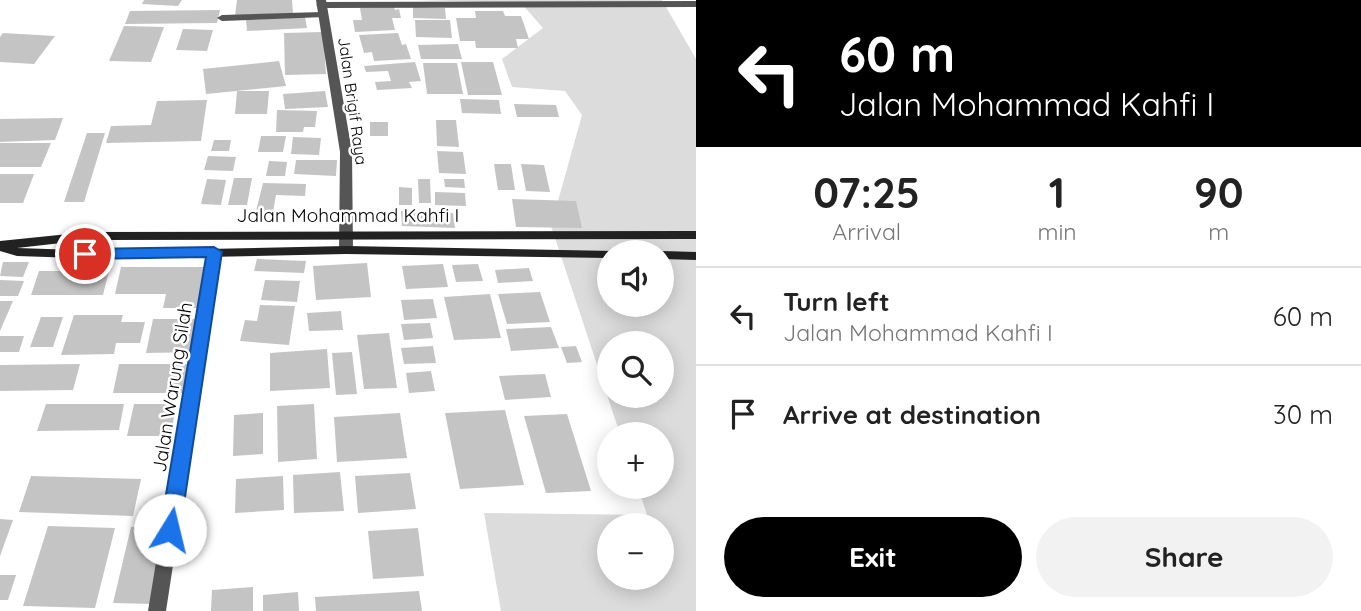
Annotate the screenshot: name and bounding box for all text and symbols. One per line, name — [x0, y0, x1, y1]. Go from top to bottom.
text: 60 m — [839, 23, 955, 84]
icon: left — [724, 28, 815, 119]
street label: Jalan Brigif Raya — [334, 36, 372, 166]
text: Jalan Mohammad Kahfi I — [839, 84, 1214, 124]
text: 07:25 — [813, 166, 920, 219]
text: 1 — [1049, 166, 1065, 219]
text: 90 — [1194, 166, 1244, 219]
street label: Jalan Mohammad Kahfi I — [237, 203, 459, 227]
text: Arrival — [832, 217, 901, 246]
text: min — [1037, 217, 1077, 246]
text: m — [1208, 217, 1229, 246]
pin — [55, 224, 115, 284]
icon: arrive — [66, 235, 104, 273]
map controls — [597, 240, 674, 590]
button: sound — [597, 240, 674, 317]
text: Turn left — [783, 285, 890, 318]
icon: left — [724, 297, 762, 335]
street label: Jalan Warung Silah — [147, 300, 197, 474]
text: 60 m — [1273, 300, 1333, 333]
text: Jalan Mohammad Kahfi I — [783, 318, 1053, 347]
button: search — [597, 331, 674, 408]
icon: arrive — [724, 395, 762, 433]
text: Arrive at destination — [783, 398, 1041, 431]
text: 30 m — [1273, 398, 1333, 431]
button: + — [597, 422, 674, 499]
position arrow — [133, 493, 207, 567]
button: − — [597, 513, 674, 590]
button: Exit — [724, 517, 1022, 597]
button: Share — [1036, 517, 1333, 597]

